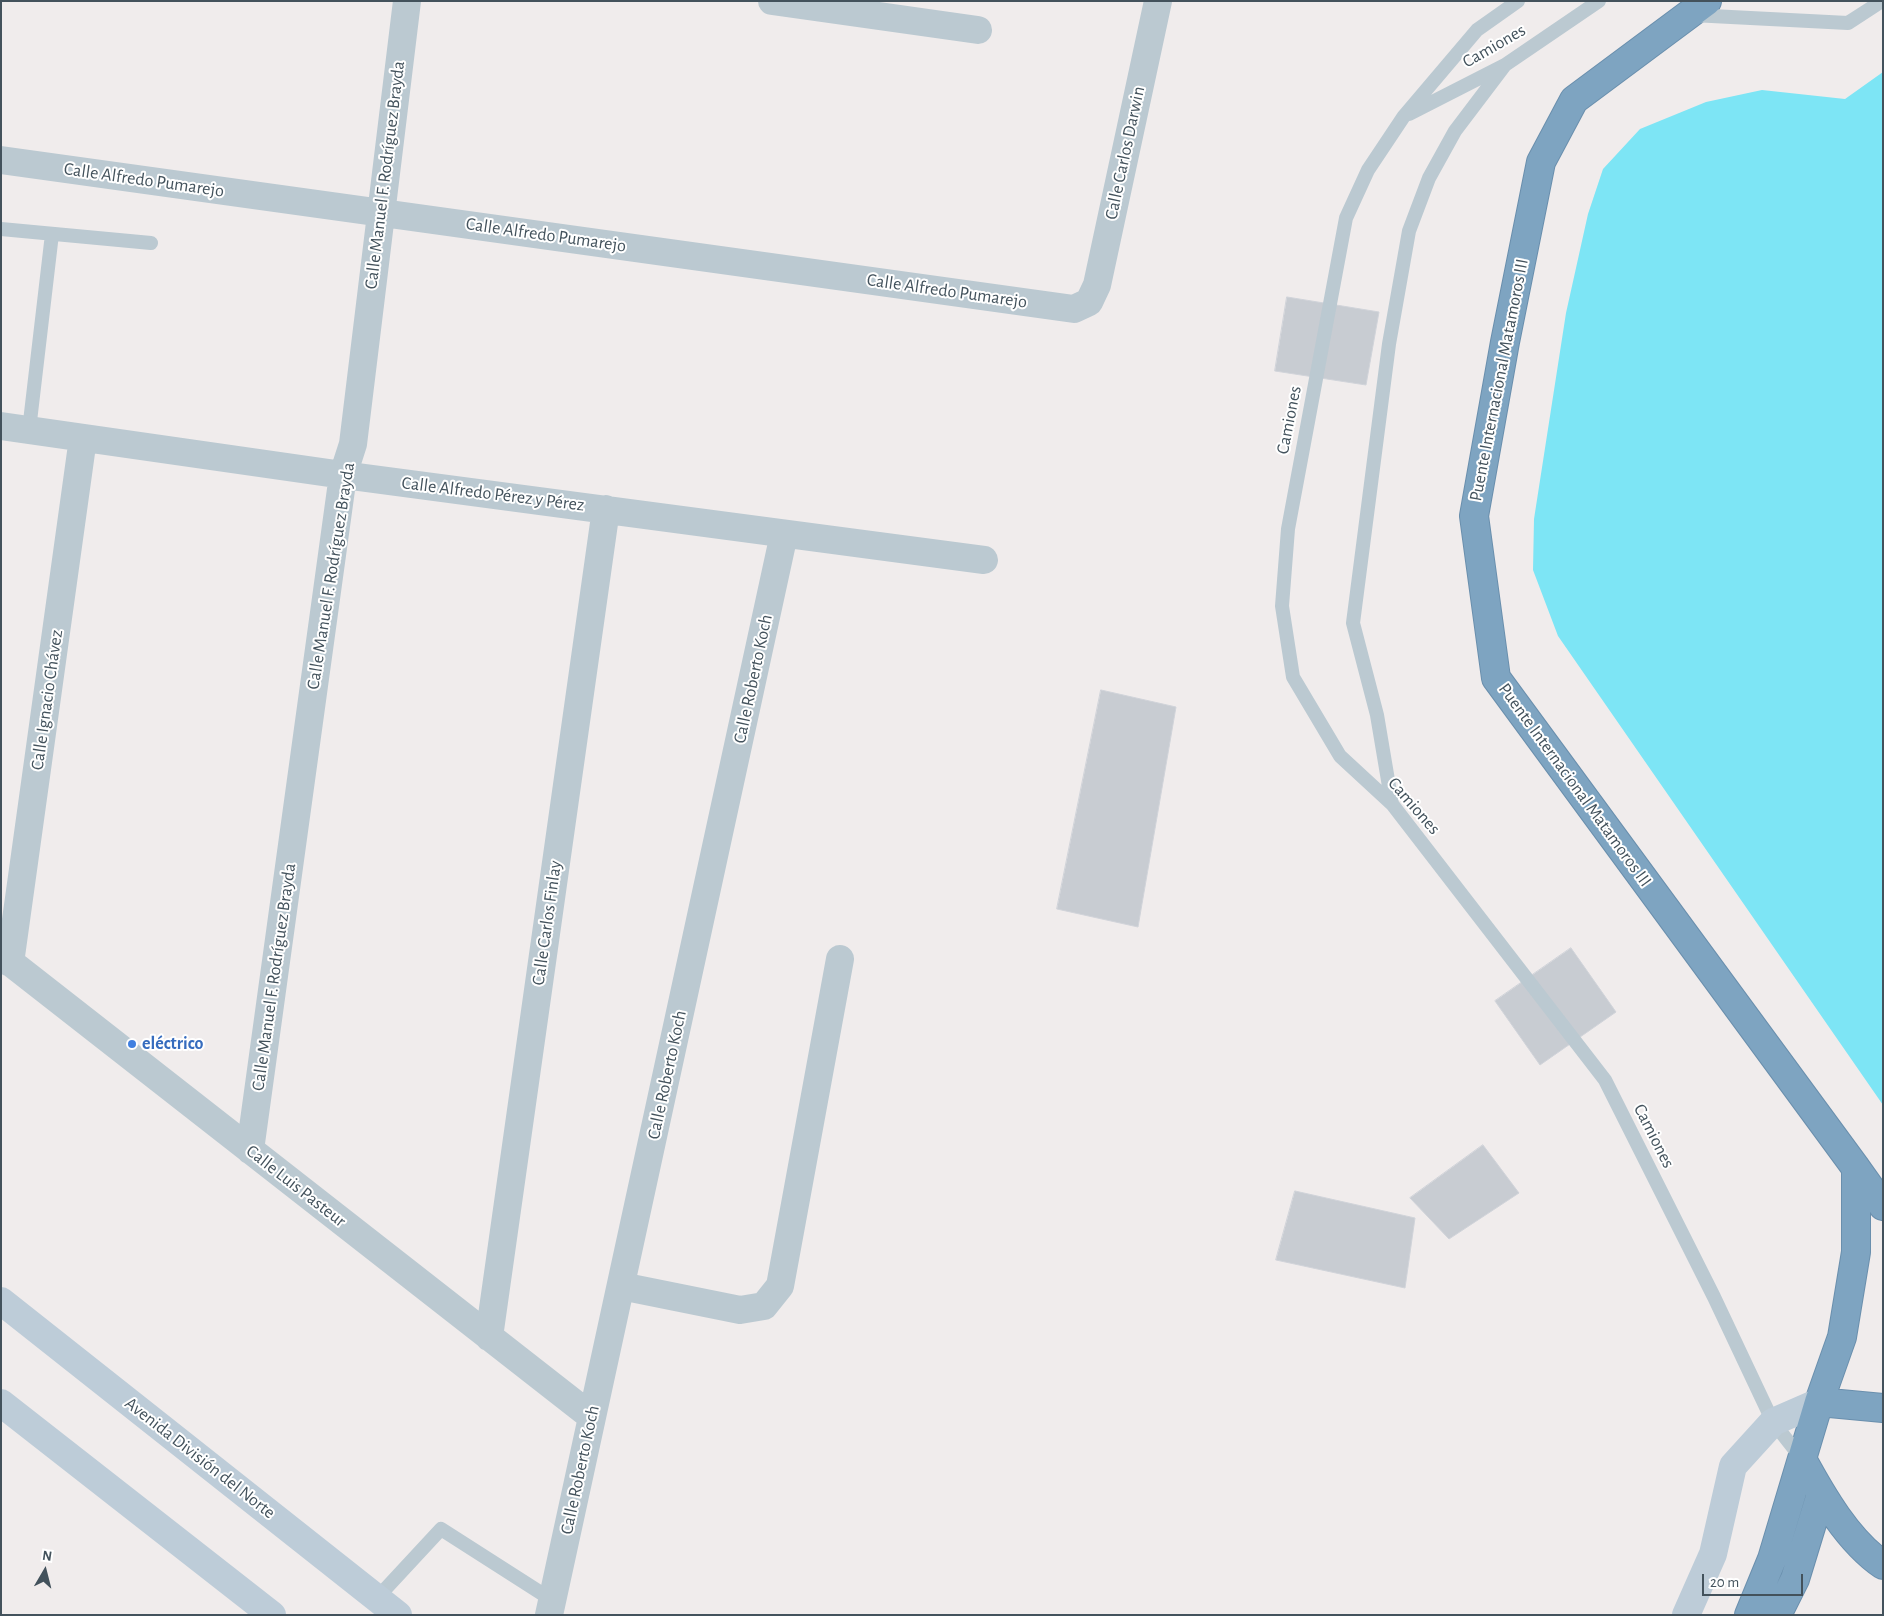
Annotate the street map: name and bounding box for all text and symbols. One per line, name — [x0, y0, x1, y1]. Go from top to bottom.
street label: Camiones — [1459, 19, 1529, 73]
street label: Calle Manuel F. Rodríguez Brayda — [360, 60, 410, 290]
street label: Calle Carlos Darwin — [1100, 84, 1150, 222]
street label: Calle Alfredo Pumarejo — [62, 158, 226, 202]
street label: Calle Alfredo Pumarejo — [464, 213, 628, 257]
street label: Puente Internacional Matamoros III — [1465, 257, 1533, 503]
street label: Calle Alfredo Pumarejo — [865, 269, 1029, 313]
street label: Camiones — [1272, 384, 1306, 456]
street label: Calle Manuel F. Rodríguez Brayda — [302, 461, 360, 691]
street label: Calle Alfredo Pérez y Pérez — [400, 472, 586, 516]
street label: Calle Roberto Koch — [729, 613, 777, 745]
street label: Calle Ignacio Chávez — [26, 628, 68, 772]
street label: Puente Internacional Matamoros III — [1494, 679, 1656, 891]
street label: Camiones — [1383, 773, 1445, 839]
street label: Calle Carlos Finlay — [528, 859, 566, 987]
street label: Calle Manuel F. Rodríguez Brayda — [247, 862, 301, 1092]
street label: Calle Roberto Koch — [643, 1009, 691, 1141]
place label: eléctrico — [142, 1033, 203, 1055]
marker: eléctrico — [126, 1038, 138, 1050]
street label: Camiones — [1629, 1100, 1679, 1172]
street label: Calle Luis Pasteur — [242, 1140, 350, 1232]
street label: Avenida División del Norte — [120, 1393, 280, 1523]
street label: Calle Roberto Koch — [556, 1404, 604, 1536]
north arrow — [20, 1546, 70, 1596]
text: N — [41, 1549, 53, 1564]
scale bar — [1704, 1564, 1805, 1596]
text: 20 m — [1710, 1575, 1739, 1590]

